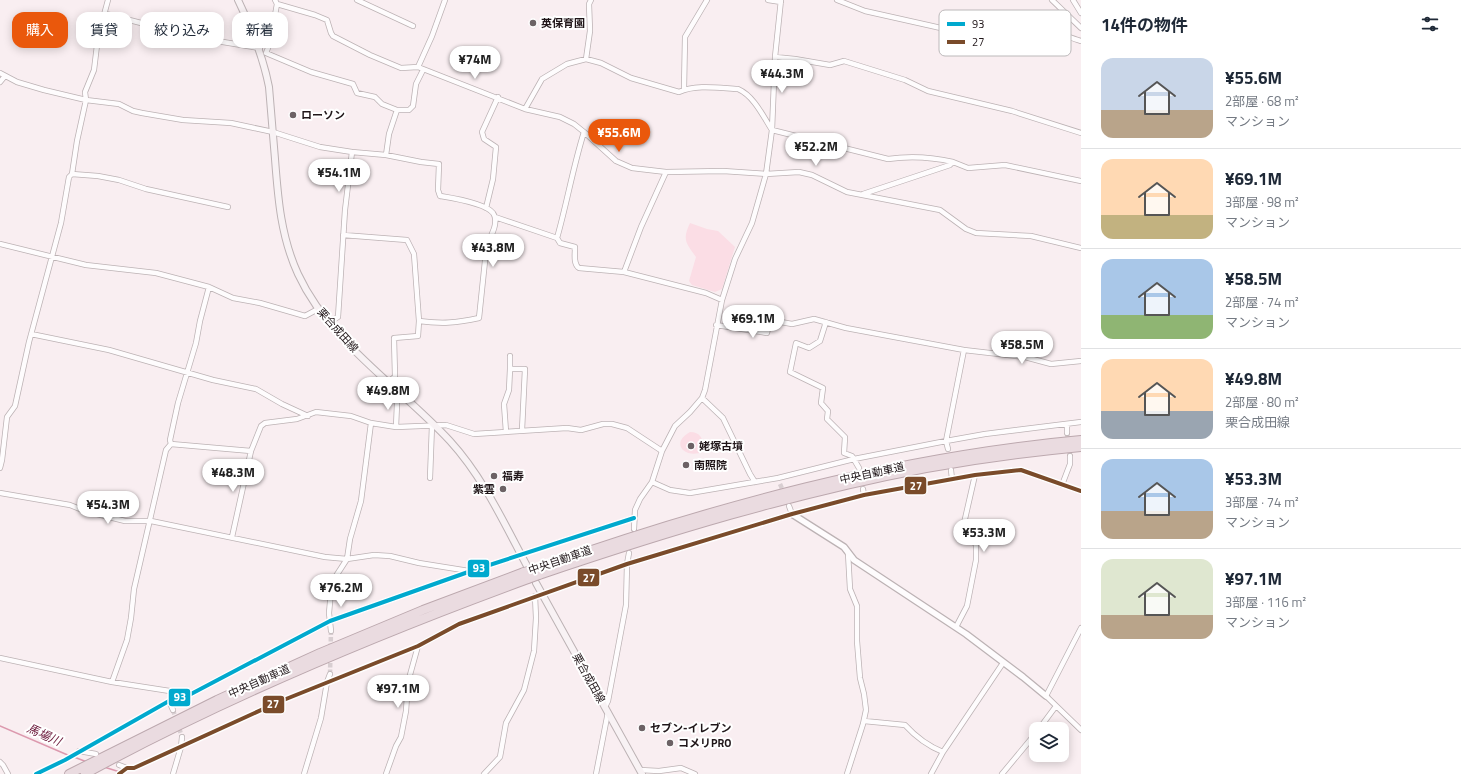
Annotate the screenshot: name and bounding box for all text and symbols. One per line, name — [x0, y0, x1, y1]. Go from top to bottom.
legend — [939, 10, 1071, 56]
chip: 購入 — [12, 12, 68, 48]
chip: 賃貸 — [76, 12, 132, 48]
chip: 絞り込み — [140, 12, 224, 48]
chip: 新着 — [232, 12, 288, 48]
text: 14件の物件 — [1101, 12, 1188, 38]
icon: filters — [1419, 13, 1441, 35]
place label: 英保育園 — [541, 15, 585, 31]
text: 93 — [972, 16, 984, 32]
marker: 英保育園 — [528, 18, 538, 28]
text: 27 — [972, 34, 984, 50]
pin: ¥74M — [451, 46, 499, 80]
text: ¥74M — [459, 49, 492, 69]
pin: ¥44.3M — [749, 60, 815, 94]
text: ¥44.3M — [760, 63, 804, 83]
text: ¥55.6M — [1225, 65, 1282, 91]
icon: home — [1133, 74, 1181, 122]
text: 2部屋 · 68 m² — [1225, 91, 1299, 111]
place label: ローソン — [301, 107, 345, 123]
marker: ローソン — [288, 110, 298, 120]
text: マンション — [1225, 111, 1290, 131]
pin: ¥55.6M — [586, 119, 652, 153]
text: ¥55.6M — [597, 122, 641, 142]
pin: ¥52.2M — [783, 133, 849, 167]
text: ¥52.2M — [794, 136, 838, 156]
pin: ¥54.1M — [306, 159, 372, 193]
text: ¥54.1M — [317, 162, 361, 182]
text: ¥69.1M — [1225, 166, 1282, 192]
icon: home — [1133, 175, 1181, 223]
text: 3部屋 · 98 m² — [1225, 192, 1299, 212]
text: マンション — [1225, 212, 1290, 232]
pin: ¥43.8M — [460, 234, 526, 268]
text: ¥43.8M — [471, 237, 515, 257]
text: ¥58.5M — [1225, 266, 1282, 292]
icon: home — [1133, 275, 1181, 323]
text: 2部屋 · 74 m² — [1225, 292, 1299, 312]
street label: 栗合成田線 — [314, 304, 362, 356]
pin: ¥69.1M — [720, 305, 786, 339]
text: ¥69.1M — [731, 308, 775, 328]
text: マンション — [1225, 312, 1290, 332]
pin: ¥58.5M — [989, 331, 1055, 365]
text: ¥58.5M — [1000, 334, 1044, 354]
text: ¥49.8M — [1225, 366, 1282, 392]
icon: home — [1133, 375, 1181, 423]
pin: ¥49.8M — [355, 377, 421, 411]
text: ¥49.8M — [366, 380, 410, 400]
text: 2部屋 · 80 m² — [1225, 392, 1299, 412]
text: 栗合成田線 — [1225, 412, 1290, 432]
place label: 姥塚古墳 — [699, 438, 743, 454]
marker: 姥塚古墳 — [686, 441, 696, 451]
place label: 南照院 — [694, 457, 727, 473]
street label: 中央自動車道 — [838, 458, 906, 488]
pin: ¥48.3M — [200, 459, 266, 493]
marker: 南照院 — [681, 460, 691, 470]
text: ¥48.3M — [211, 462, 255, 482]
text: ¥53.3M — [1225, 466, 1282, 492]
place label: 福寿 — [502, 468, 524, 484]
marker: 福寿 — [489, 471, 499, 481]
icon: home — [1133, 475, 1181, 523]
line badge: 27 — [904, 476, 927, 495]
text: 27 — [910, 478, 922, 494]
place label: 紫雲 — [473, 481, 495, 497]
marker: 紫雲 — [498, 484, 508, 494]
pin: ¥54.3M — [75, 491, 141, 525]
text: 3部屋 · 74 m² — [1225, 492, 1299, 512]
text: ¥54.3M — [86, 494, 130, 514]
text: マンション — [1225, 512, 1290, 532]
pin: ¥53.3M — [951, 519, 1017, 553]
text: ¥53.3M — [962, 522, 1006, 542]
street label: 中央自動車道 — [526, 542, 594, 578]
line badge: 93 — [467, 559, 490, 578]
text: 93 — [473, 560, 485, 576]
text: ¥97.1M — [1225, 566, 1282, 592]
line badge: 27 — [577, 568, 600, 587]
text: 27 — [583, 570, 595, 586]
pin: ¥76.2M — [308, 574, 374, 608]
icon: home — [1133, 575, 1181, 623]
text: ¥76.2M — [319, 577, 363, 597]
text: 3部屋 · 116 m² — [1225, 592, 1306, 612]
text: マンション — [1225, 612, 1290, 632]
street label: 栗合成田線 — [569, 650, 609, 706]
street label: 中央自動車道 — [226, 660, 292, 702]
pin: ¥97.1M — [365, 675, 431, 709]
text: ¥97.1M — [376, 678, 420, 698]
line badge: 93 — [168, 688, 191, 707]
text: 93 — [174, 689, 186, 705]
line badge: 27 — [262, 695, 285, 714]
text: 27 — [267, 696, 279, 712]
water label: 馬場川 — [24, 719, 66, 751]
place label: セブン-イレブン — [650, 720, 732, 736]
map controls — [1029, 722, 1069, 762]
button: layers — [1029, 722, 1069, 762]
marker: セブン-イレブン — [637, 723, 647, 733]
place label: コメリPRO — [678, 735, 731, 751]
marker: コメリPRO — [665, 738, 675, 748]

